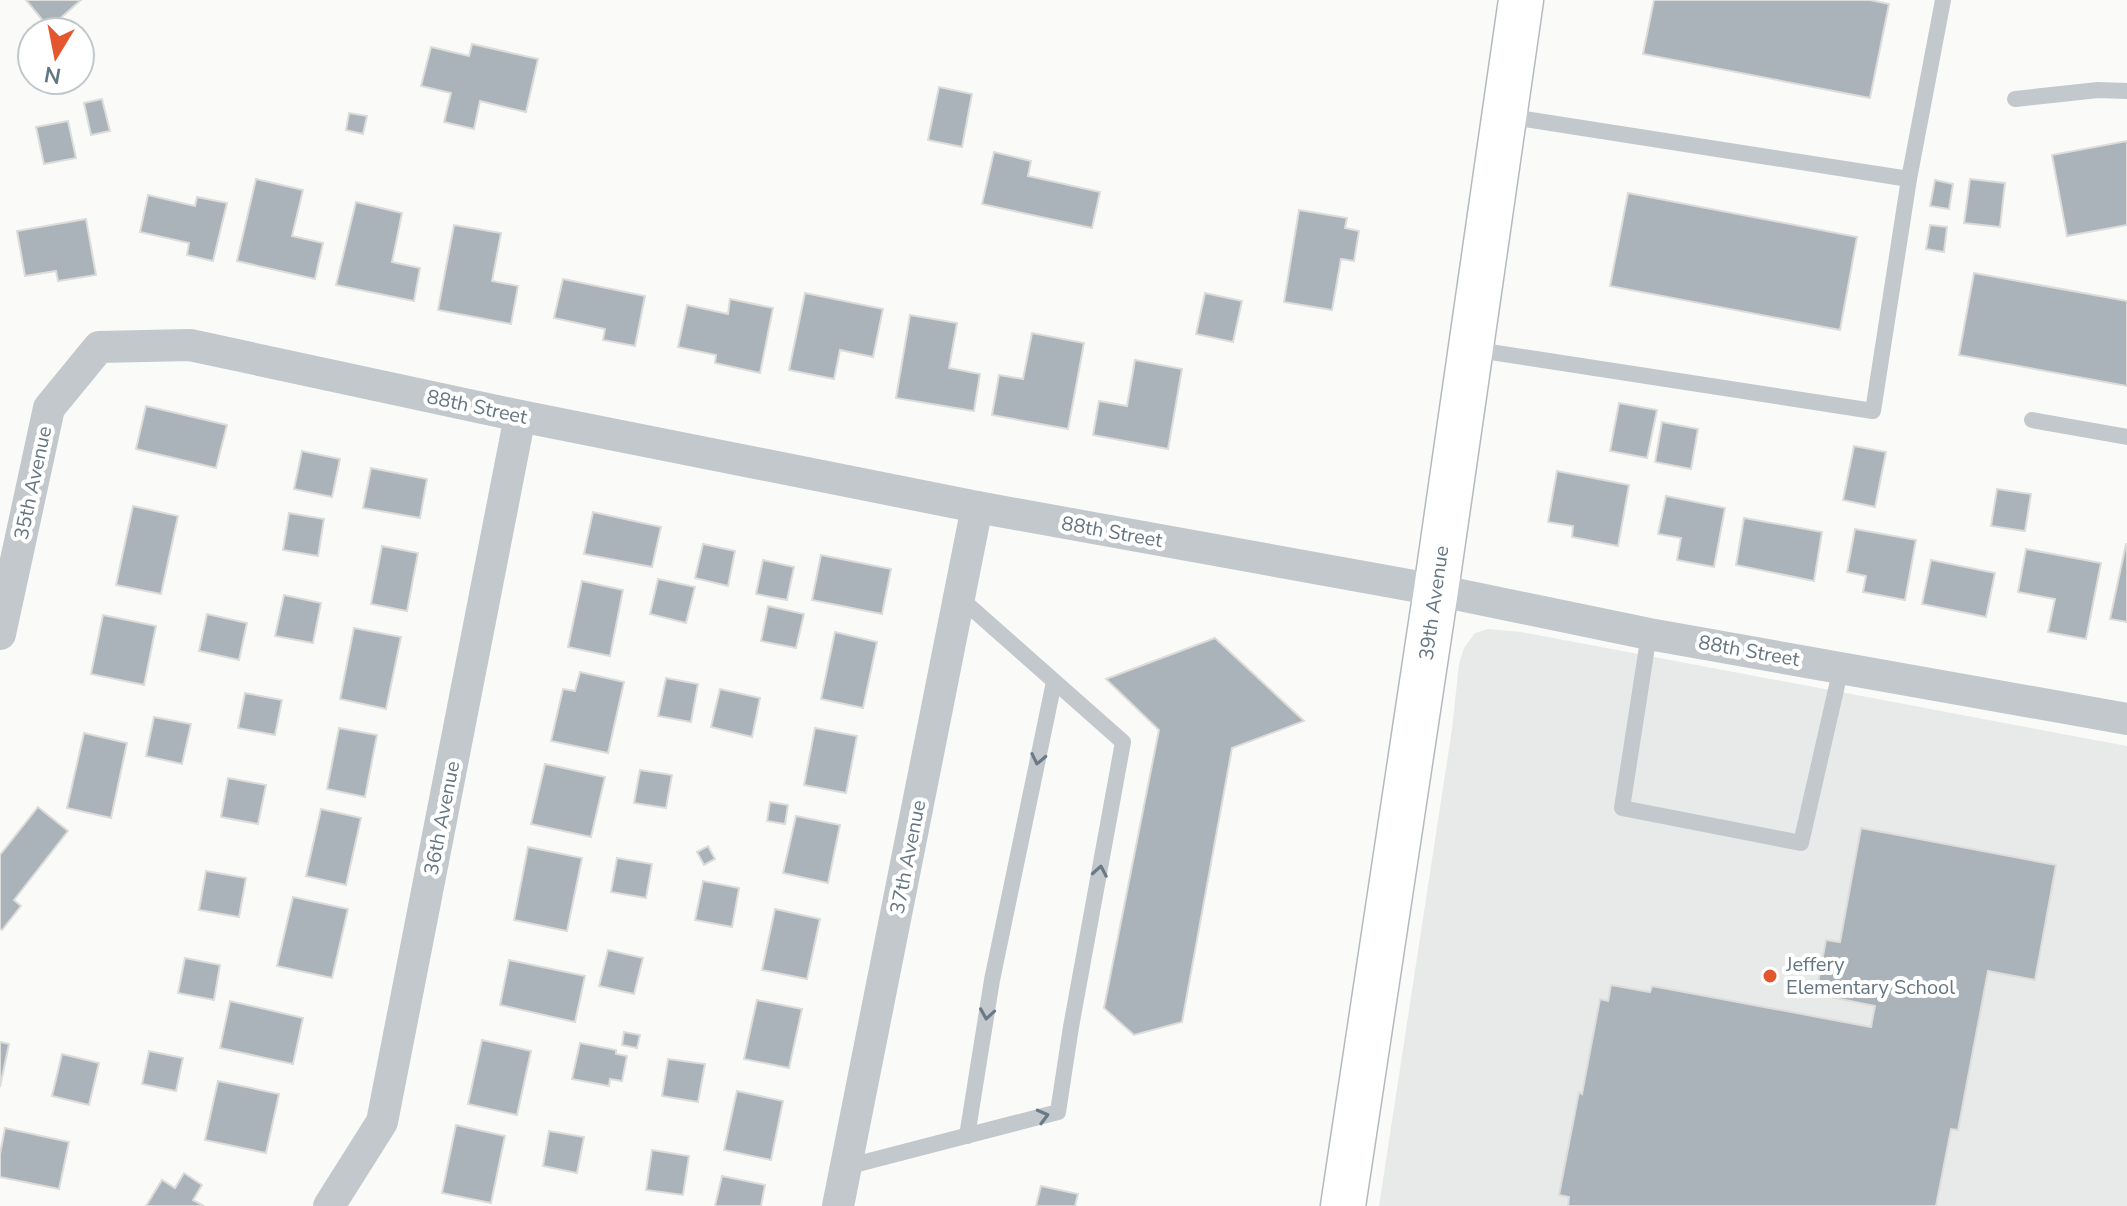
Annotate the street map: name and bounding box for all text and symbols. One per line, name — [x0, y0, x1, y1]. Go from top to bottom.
north arrow — [16, 16, 96, 96]
text: N — [42, 59, 63, 91]
street label: 88th Street — [424, 383, 531, 431]
street label: 35th Avenue — [8, 424, 58, 542]
street label: 88th Street — [1059, 510, 1166, 554]
street label: 39th Avenue — [1413, 544, 1455, 662]
street label: 88th Street — [1696, 629, 1803, 673]
one-way arrow — [1030, 751, 1047, 765]
street label: 36th Avenue — [418, 759, 466, 877]
street label: 37th Avenue — [884, 798, 932, 916]
one-way arrow — [1090, 865, 1107, 878]
place label: Jeffery Elementary School — [1785, 951, 1955, 1001]
marker: Jeffery Elementary School — [1761, 967, 1779, 985]
one-way arrow — [979, 1007, 996, 1020]
one-way arrow — [1035, 1109, 1049, 1125]

